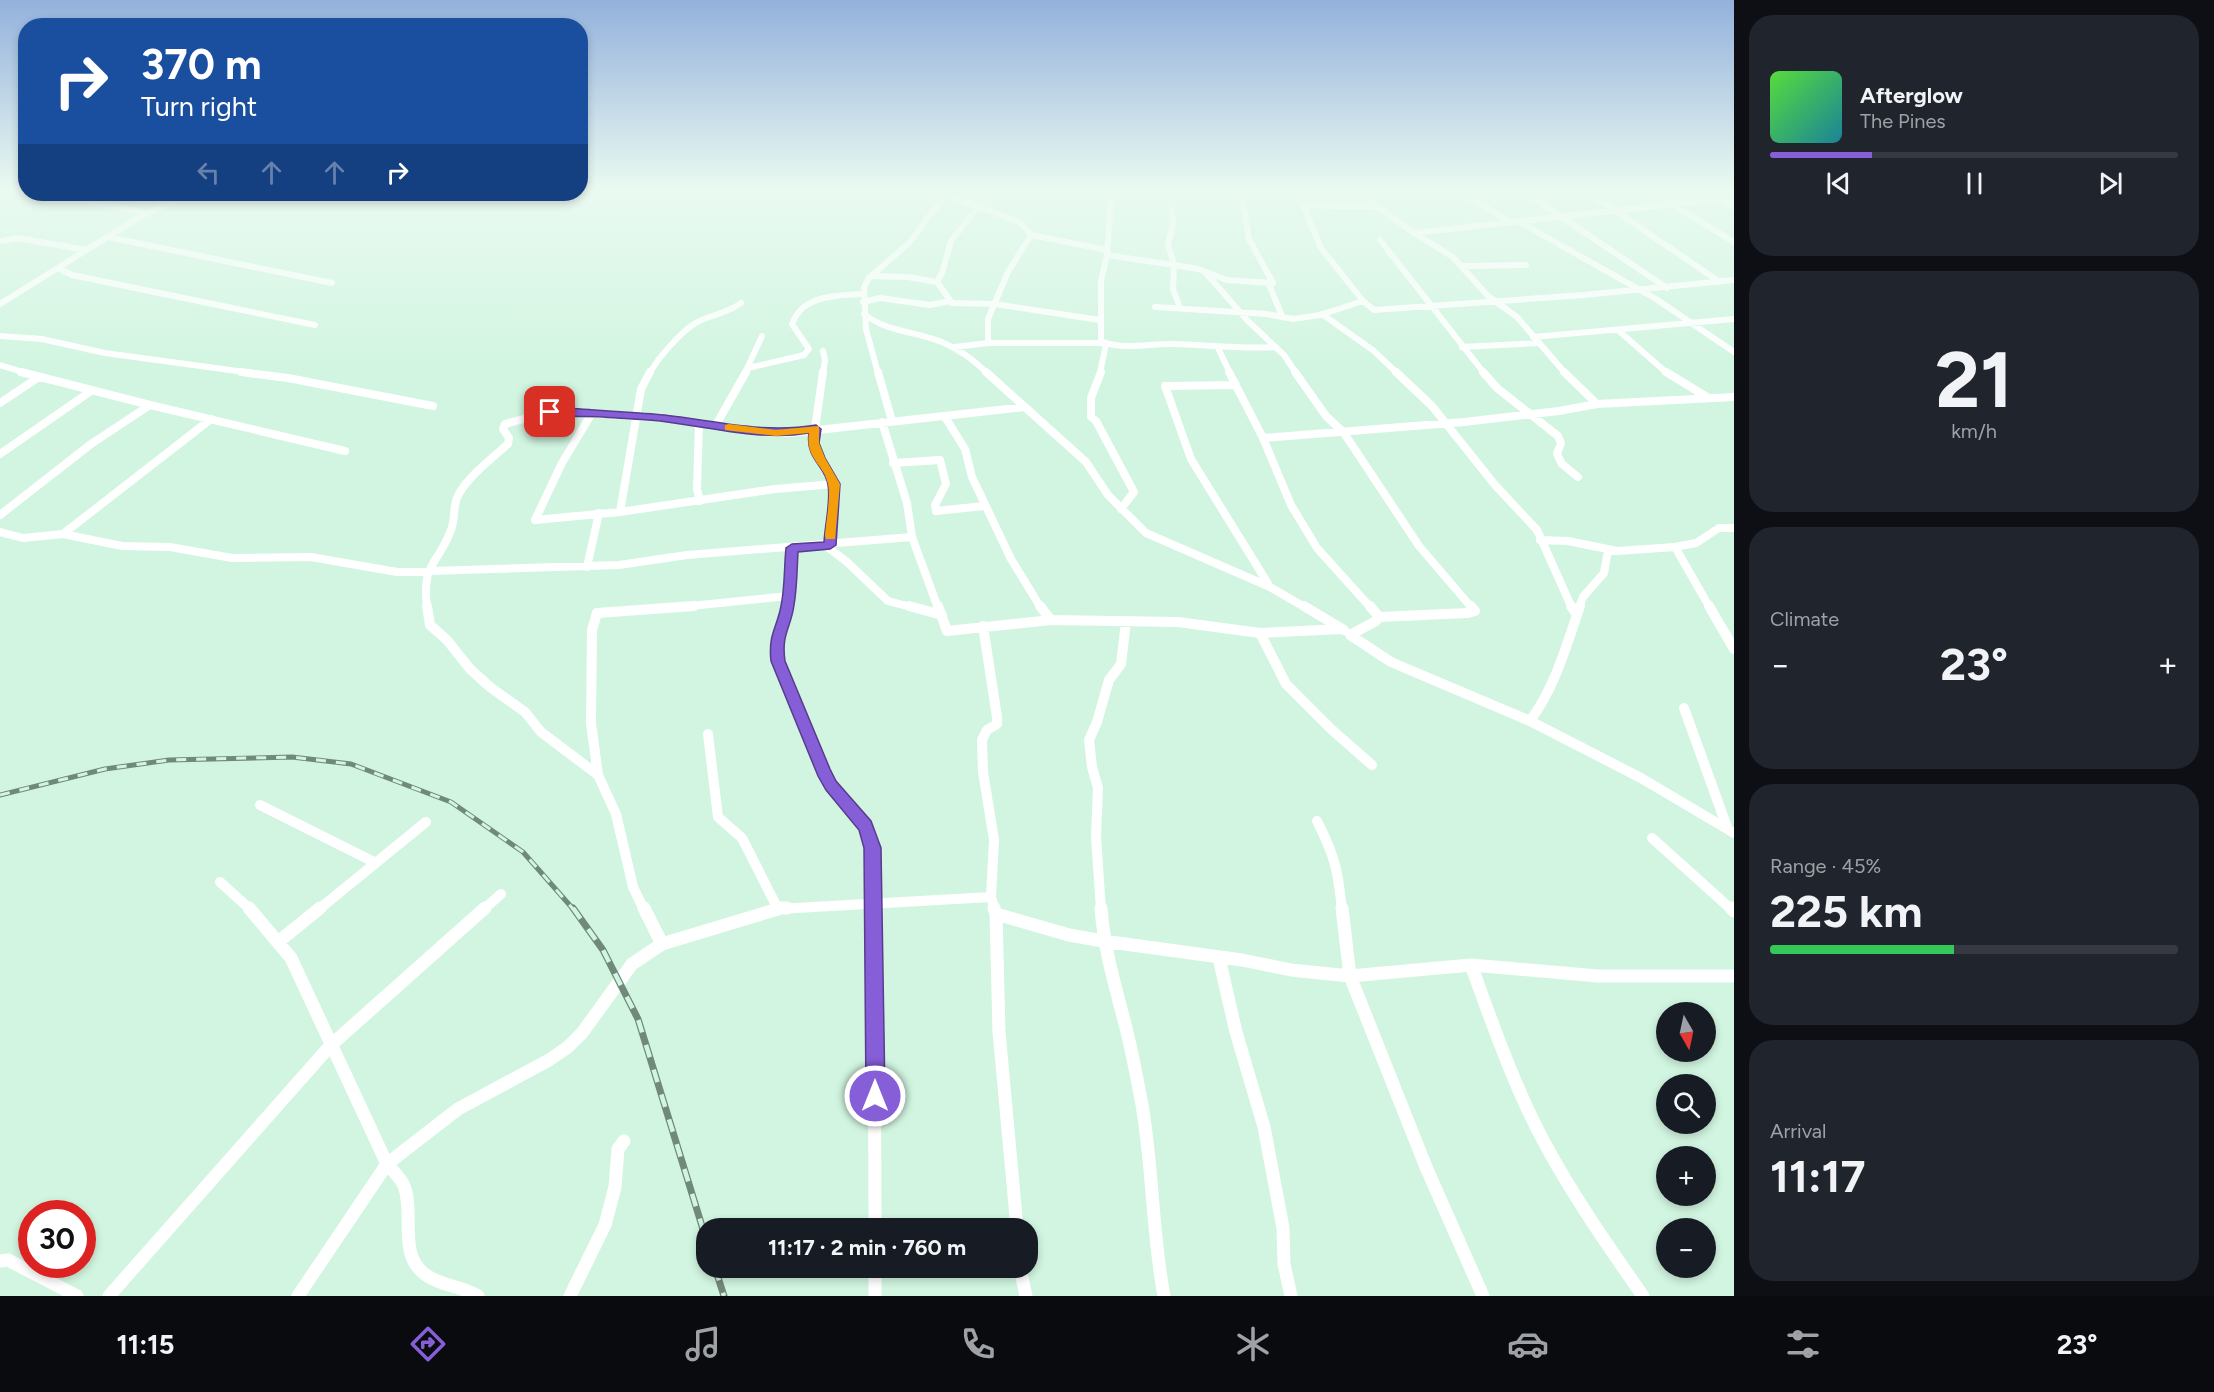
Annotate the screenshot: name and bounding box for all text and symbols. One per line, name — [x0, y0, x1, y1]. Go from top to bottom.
text: 370 m — [141, 39, 262, 90]
icon: right — [42, 42, 120, 120]
text: Afterglow — [1860, 82, 1963, 109]
text: Turn right — [141, 90, 257, 123]
text: The Pines — [1860, 109, 1946, 133]
icon: left — [192, 156, 225, 189]
icon: ahead — [255, 156, 288, 189]
icon: ahead — [318, 156, 351, 189]
icon: right — [381, 156, 414, 189]
icon: previous — [1822, 167, 1855, 200]
icon: pause — [1958, 167, 1991, 200]
icon: next — [2094, 167, 2127, 200]
text: 21 — [1935, 333, 2013, 427]
pin — [524, 386, 575, 437]
icon: arrive — [533, 395, 566, 428]
text: km/h — [1951, 419, 1997, 443]
text: Climate — [1770, 607, 1839, 631]
text: 23° — [1940, 637, 2008, 691]
text: − — [1770, 645, 1791, 684]
text: + — [2157, 645, 2178, 684]
text: Range · 45% — [1770, 854, 1881, 878]
text: 225 km — [1770, 884, 1922, 938]
north arrow — [1656, 1002, 1716, 1062]
map controls — [1656, 1002, 1716, 1278]
position arrow — [843, 1064, 907, 1128]
button: search — [1656, 1074, 1716, 1134]
text: Arrival — [1770, 1119, 1826, 1143]
button: + — [1656, 1146, 1716, 1206]
text: 11:17 — [1770, 1149, 1866, 1203]
speed limit sign: 30 — [18, 1200, 96, 1278]
button: − — [1656, 1218, 1716, 1278]
text: 11:17 · 2 min · 760 m — [768, 1234, 966, 1261]
icon: directions — [407, 1323, 449, 1365]
icon: music — [682, 1323, 724, 1365]
icon: phone — [957, 1323, 999, 1365]
icon: climate — [1232, 1323, 1274, 1365]
icon: car — [1507, 1323, 1549, 1365]
icon: filters — [1782, 1323, 1824, 1365]
text: 11:15 — [116, 1328, 174, 1361]
text: 23° — [2057, 1328, 2098, 1361]

